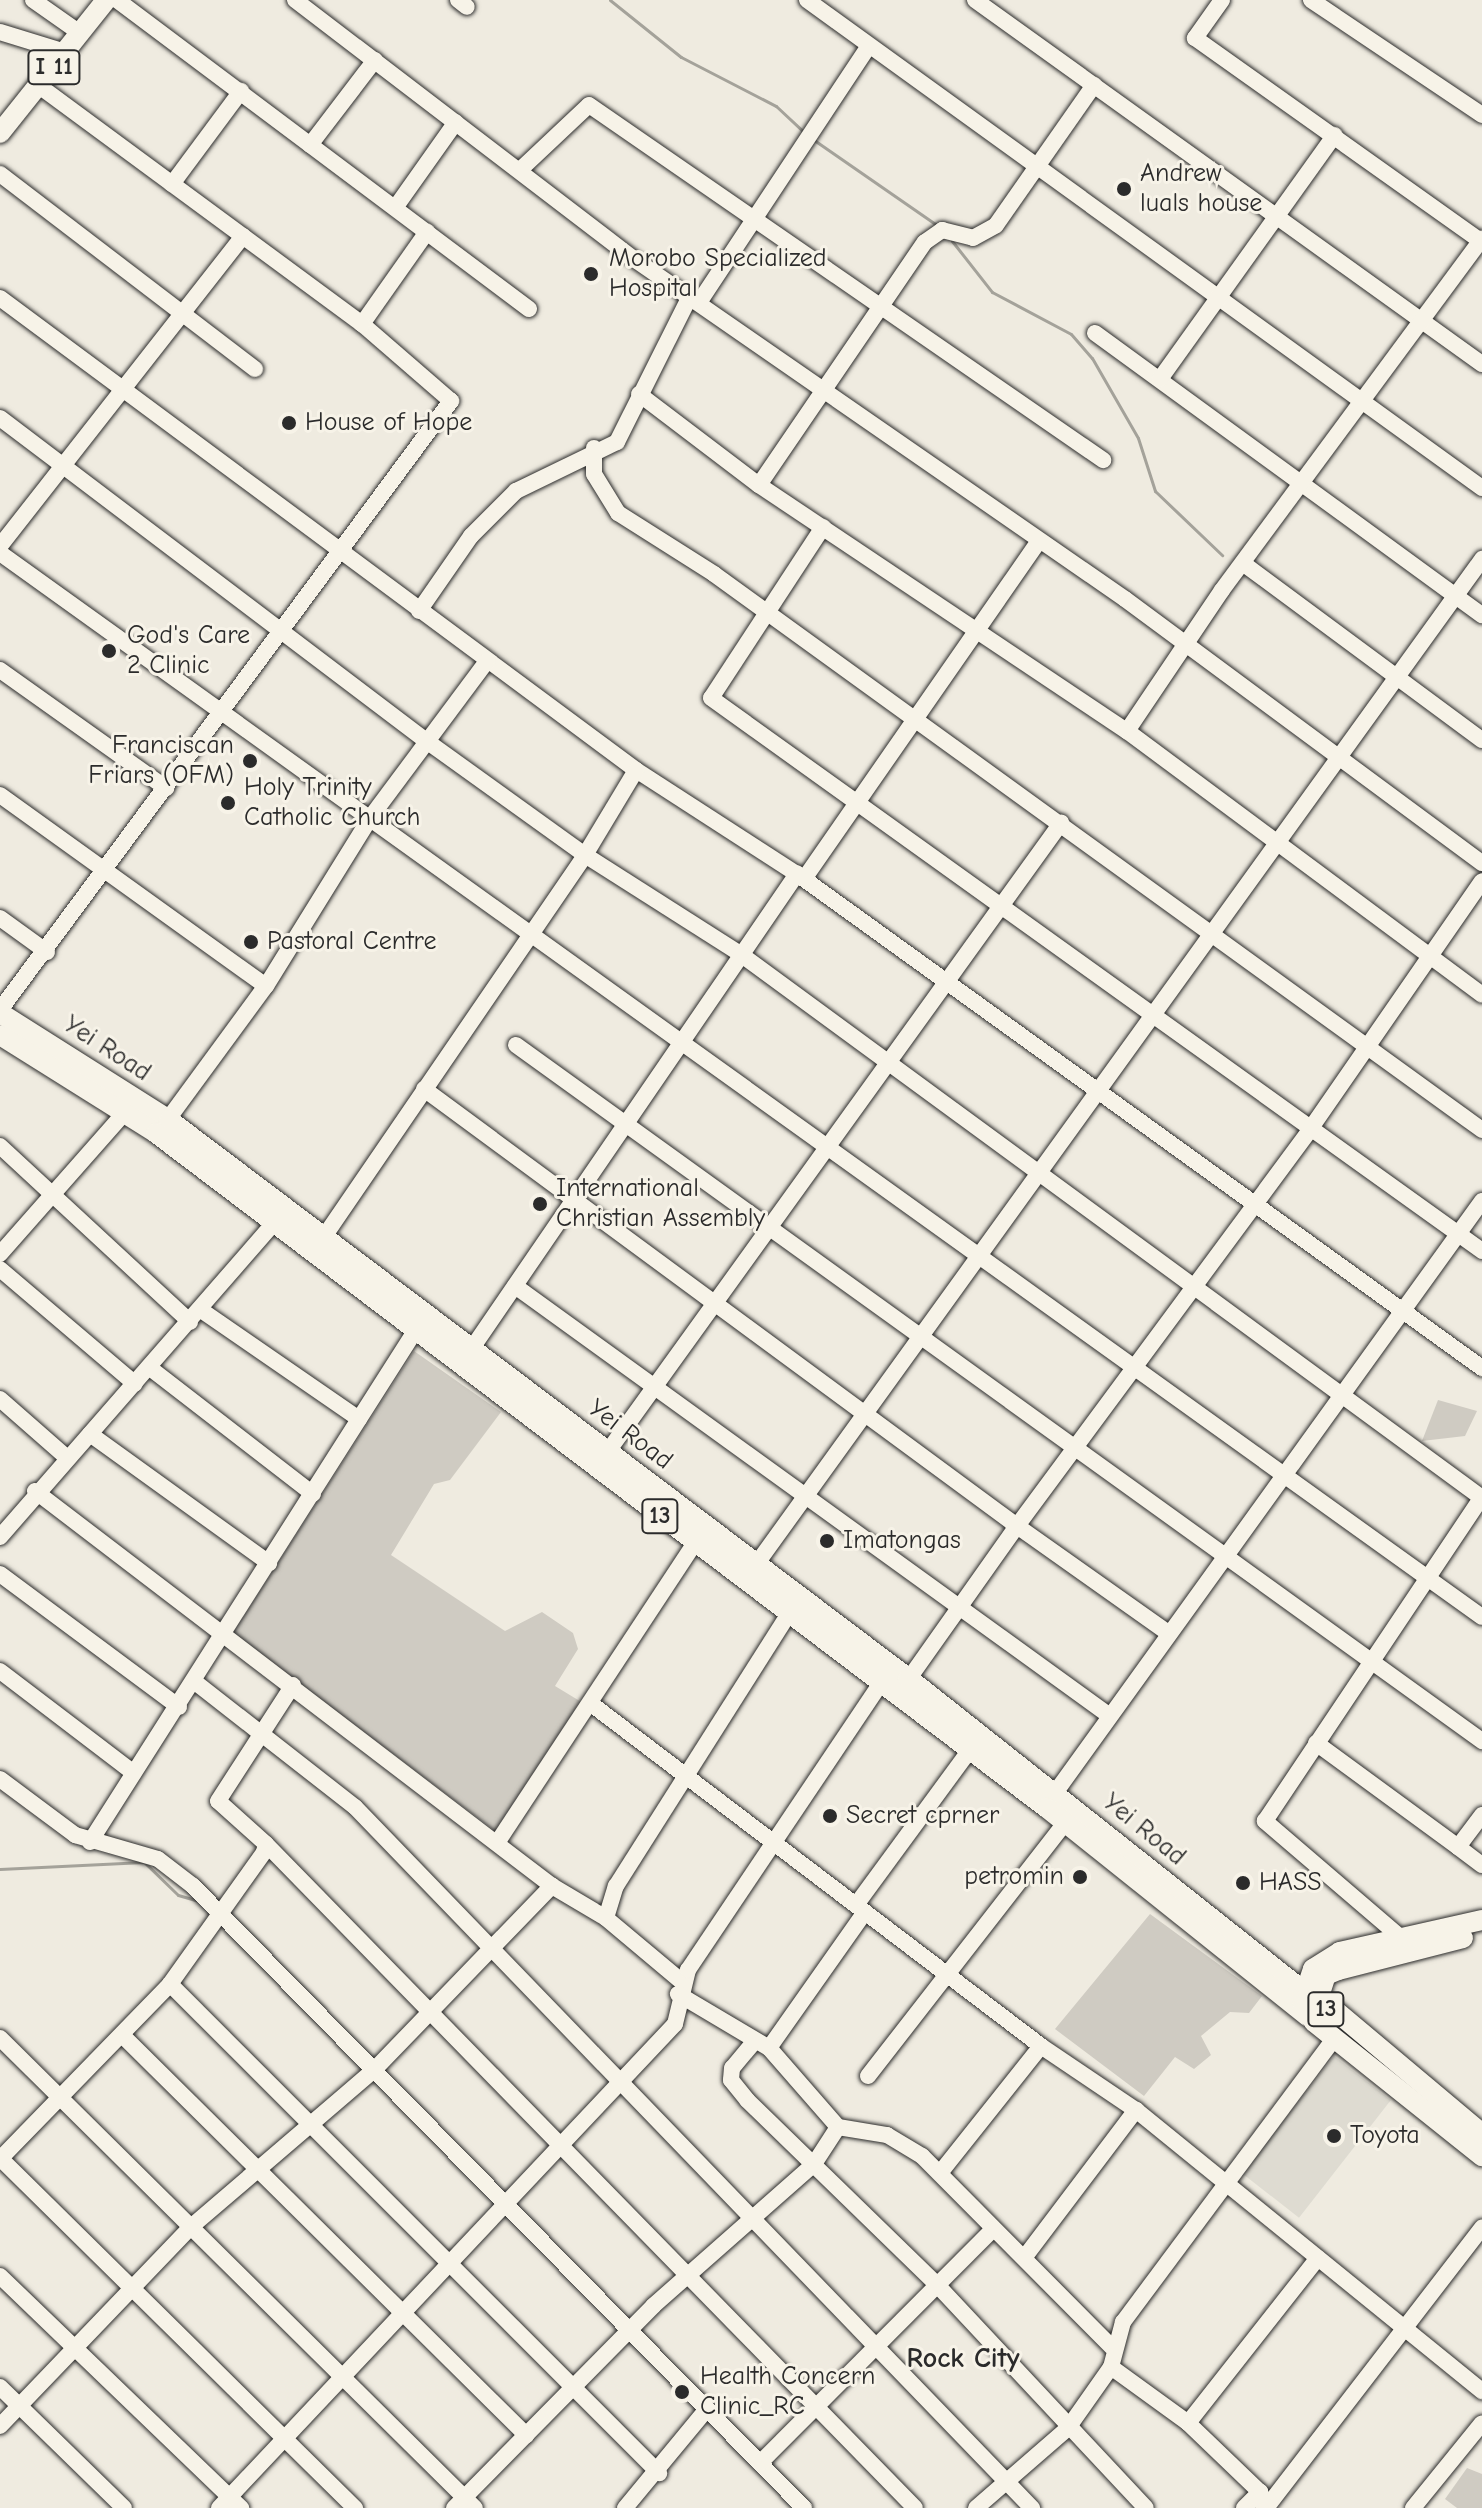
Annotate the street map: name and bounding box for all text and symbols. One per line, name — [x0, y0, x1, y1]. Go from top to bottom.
road number: I 11 — [26, 47, 82, 87]
place label: Andrew luals house — [1140, 158, 1262, 220]
marker: Andrew luals house — [1115, 180, 1133, 198]
place label: Morobo Specialized Hospital — [609, 243, 827, 304]
marker: Morobo Specialized Hospital — [580, 263, 602, 285]
place label: House of Hope — [305, 407, 472, 439]
marker: House of Hope — [280, 414, 298, 432]
place label: God's Care 2 Clinic — [127, 620, 250, 682]
marker: God's Care 2 Clinic — [98, 640, 120, 662]
place label: Franciscan Friars (OFM) — [88, 730, 234, 792]
marker: Franciscan Friars (OFM) — [241, 752, 259, 770]
place label: Holy Trinity Catholic Church — [244, 772, 421, 834]
marker: Holy Trinity Catholic Church — [219, 794, 237, 812]
place label: Pastoral Centre — [267, 926, 436, 958]
marker: Pastoral Centre — [242, 933, 260, 951]
street label: Yei Road — [58, 1009, 156, 1089]
place label: International Christian Assembly — [556, 1173, 765, 1234]
marker: International Christian Assembly — [531, 1195, 549, 1213]
street label: Yei Road — [582, 1393, 678, 1477]
road number: 13 — [640, 1496, 680, 1536]
place label: Imatongas — [843, 1525, 961, 1557]
marker: Imatongas — [818, 1532, 836, 1550]
street label: Yei Road — [1096, 1787, 1192, 1873]
place label: Secret cprner — [846, 1800, 999, 1832]
marker: Secret cprner — [821, 1807, 839, 1825]
place label: petromin — [964, 1861, 1064, 1893]
place label: HASS — [1259, 1867, 1322, 1899]
marker: petromin — [1071, 1868, 1089, 1886]
marker: HASS — [1234, 1874, 1252, 1892]
road number: 13 — [1306, 1989, 1346, 2029]
place label: Toyota — [1350, 2120, 1420, 2152]
marker: Toyota — [1325, 2127, 1343, 2145]
district label: Rock City — [906, 2341, 1020, 2375]
place label: Health Concern Clinic_RC — [700, 2361, 875, 2422]
marker: Health Concern Clinic_RC — [671, 2381, 693, 2403]

